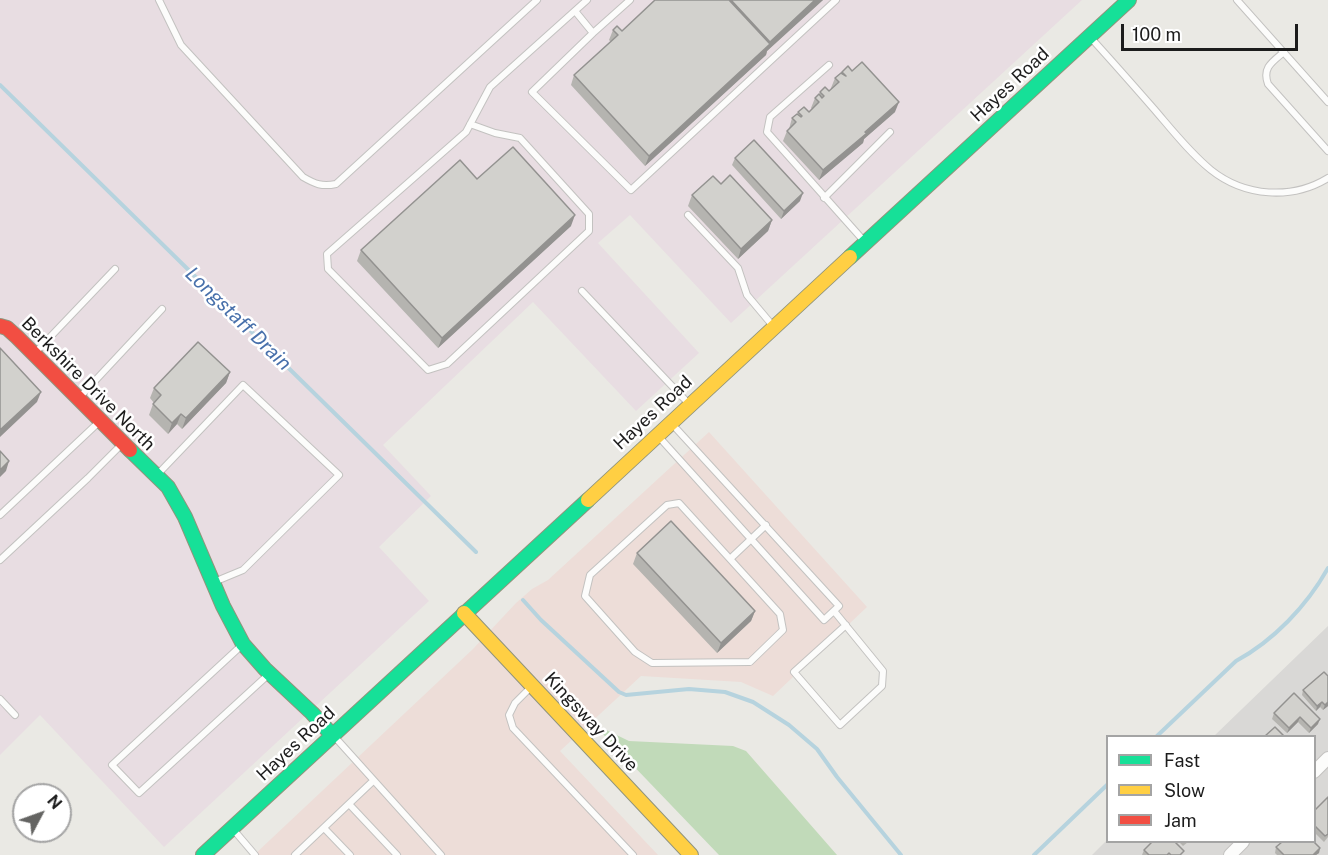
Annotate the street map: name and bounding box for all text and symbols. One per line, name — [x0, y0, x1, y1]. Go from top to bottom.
scale bar — [1124, 12, 1301, 50]
text: 100 m — [1132, 24, 1181, 45]
street label: Hayes Road — [966, 43, 1054, 127]
water label: Longstaff Drain — [180, 262, 296, 376]
street label: Berkshire Drive North — [17, 313, 159, 455]
street label: Hayes Road — [609, 371, 697, 455]
street label: Kingsway Drive — [540, 668, 642, 776]
street label: Hayes Road — [252, 702, 340, 786]
legend — [1106, 735, 1316, 843]
text: Fast — [1164, 750, 1200, 771]
text: Slow — [1164, 780, 1205, 801]
north arrow — [12, 783, 72, 843]
text: N — [43, 791, 66, 813]
text: Jam — [1164, 810, 1197, 831]

